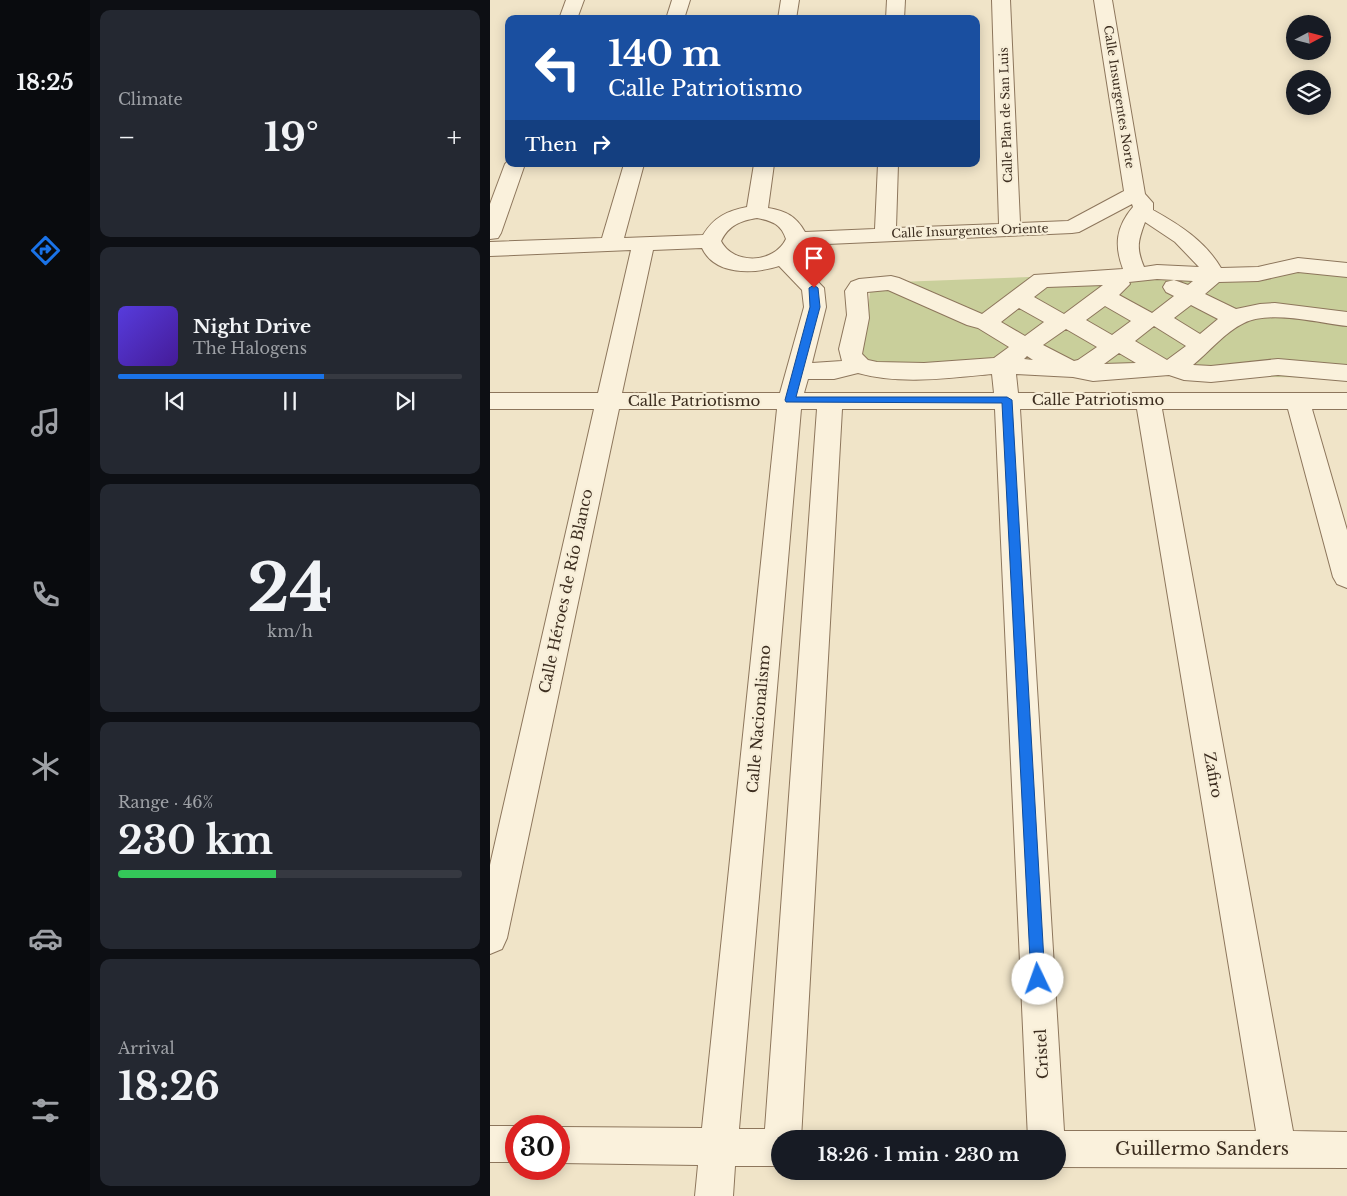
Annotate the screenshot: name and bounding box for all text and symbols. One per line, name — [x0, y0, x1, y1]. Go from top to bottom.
north arrow — [1286, 15, 1331, 60]
map controls — [1286, 15, 1331, 115]
street label: Calle Insurgentes Norte — [1101, 24, 1138, 170]
text: 140 m — [608, 32, 721, 75]
icon: left — [525, 35, 590, 100]
street label: Calle Plan de San Luis — [996, 47, 1015, 183]
text: 18:25 — [16, 69, 74, 96]
button: layers — [1286, 70, 1331, 115]
text: Calle Patriotismo — [608, 75, 803, 102]
text: Climate — [118, 89, 183, 109]
text: 19° — [264, 114, 319, 161]
text: − — [118, 120, 136, 155]
text: + — [447, 120, 462, 155]
icon: right — [587, 130, 615, 158]
text: Then — [525, 133, 577, 156]
street label: Calle Insurgentes Oriente — [891, 220, 1049, 241]
icon: directions — [28, 233, 63, 268]
pin — [793, 237, 835, 288]
icon: arrive — [800, 244, 828, 272]
text: Night Drive — [193, 315, 311, 338]
text: The Halogens — [193, 338, 307, 358]
icon: previous — [161, 387, 189, 415]
icon: pause — [276, 387, 304, 415]
icon: next — [391, 387, 419, 415]
street label: Calle Patriotismo — [1032, 390, 1165, 409]
street label: Calle Patriotismo — [628, 391, 761, 410]
icon: music — [28, 405, 63, 440]
street label: Calle Héroes de Río Blanco — [535, 487, 597, 695]
text: 24 — [247, 548, 333, 629]
icon: phone — [28, 577, 63, 612]
text: km/h — [267, 621, 313, 641]
street label: Calle Nacionalismo — [743, 644, 774, 794]
icon: climate — [28, 749, 63, 784]
street label: Zafiro — [1200, 750, 1227, 800]
text: Range · 46% — [118, 792, 213, 812]
text: 230 km — [118, 817, 273, 864]
icon: car — [28, 921, 63, 956]
position arrow — [1011, 952, 1063, 1004]
street label: Cristel — [1031, 1028, 1052, 1080]
text: Arrival — [118, 1038, 175, 1058]
text: 18:26 — [118, 1063, 220, 1110]
icon: filters — [28, 1093, 63, 1128]
speed limit sign: 30 — [505, 1115, 570, 1180]
street label: Guillermo Sanders — [1115, 1138, 1289, 1160]
text: 18:26 · 1 min · 230 m — [818, 1143, 1019, 1166]

